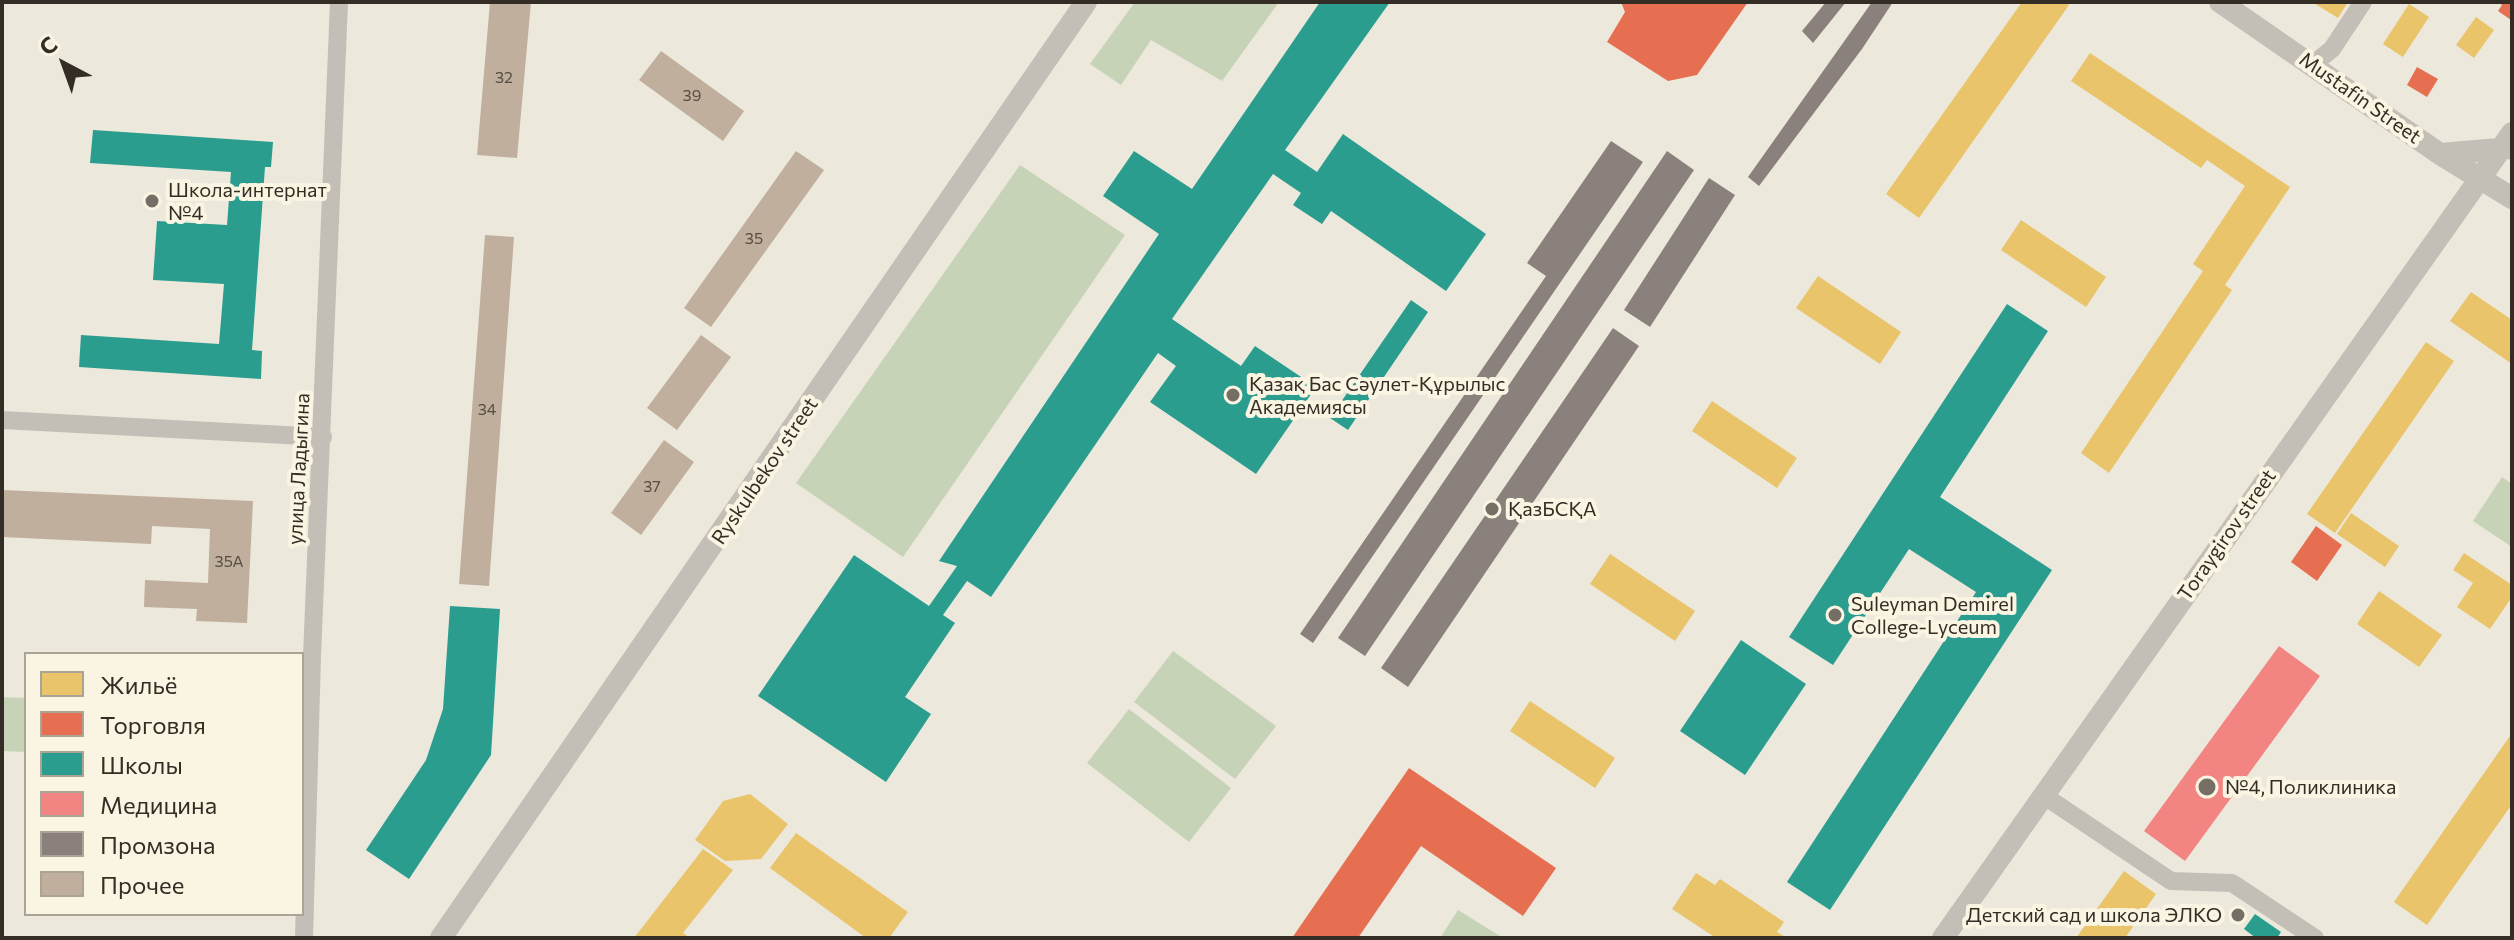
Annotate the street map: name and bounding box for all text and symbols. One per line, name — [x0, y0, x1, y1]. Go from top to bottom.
north arrow — [24, 24, 104, 104]
text: С — [33, 30, 62, 61]
street label: Mustafin Street — [2295, 47, 2425, 149]
house number: 32 — [495, 68, 513, 88]
house number: 39 — [683, 86, 701, 106]
place label: Школа-интернат №4 — [168, 178, 327, 225]
marker: Школа-интернат №4 — [143, 192, 161, 210]
house number: 35 — [745, 229, 763, 249]
place label: Қазақ Бас Сәулет-Құрылыс Академиясы — [1249, 372, 1505, 419]
marker: Қазақ Бас Сәулет-Құрылыс Академиясы — [1224, 386, 1242, 404]
street label: улица Ладыгина — [283, 392, 315, 546]
street label: Ryskulbekov street — [707, 393, 823, 549]
house number: 34 — [478, 400, 496, 420]
street label: Toraygirov street — [2173, 465, 2281, 605]
house number: 37 — [643, 477, 661, 497]
place label: ҚазБСҚА — [1508, 497, 1596, 521]
marker: ҚазБСҚА — [1483, 500, 1501, 518]
house number: 35А — [215, 552, 243, 572]
place label: Suleyman Demirel College-Lyceum — [1851, 592, 2014, 639]
marker: Suleyman Demirel College-Lyceum — [1826, 606, 1844, 624]
legend — [24, 652, 304, 916]
text: Жильё — [100, 670, 177, 699]
text: Торговля — [100, 710, 206, 739]
text: Школы — [100, 750, 183, 779]
place label: №4, Поликлиника — [2225, 775, 2396, 799]
marker: №4, Поликлиника — [2196, 776, 2218, 798]
text: Медицина — [100, 790, 217, 819]
text: Промзона — [100, 830, 215, 859]
text: Прочее — [100, 870, 184, 899]
place label: Детский сад и школа ЭЛКО — [1966, 903, 2222, 927]
marker: Детский сад и школа ЭЛКО — [2229, 906, 2247, 924]

